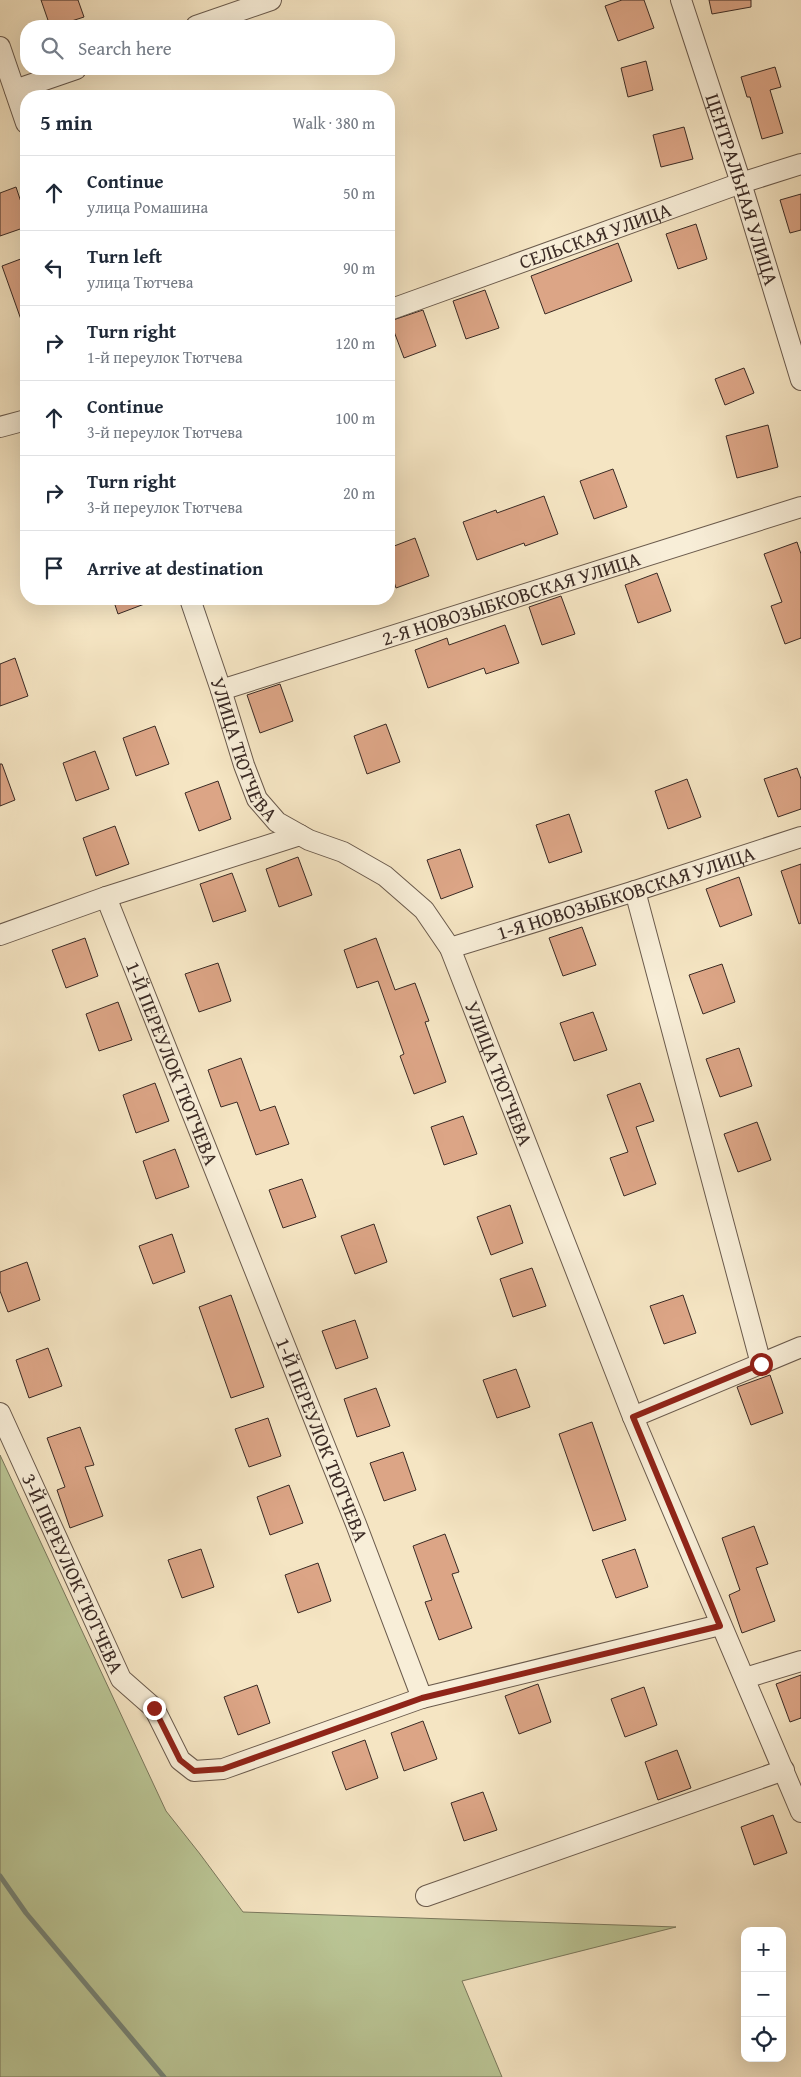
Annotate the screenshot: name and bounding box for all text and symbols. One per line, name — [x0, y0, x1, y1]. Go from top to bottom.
search box — [20, 20, 395, 75]
icon: search — [38, 34, 66, 62]
text: Search here — [78, 34, 172, 62]
street label: ЦЕНТРАЛЬНАЯ УЛИЦА — [699, 90, 786, 289]
text: 5 min — [40, 107, 92, 138]
text: Walk · 380 m — [292, 111, 375, 135]
text: Continue — [87, 167, 164, 195]
icon: ahead — [40, 179, 68, 207]
text: 50 m — [343, 181, 375, 205]
street label: СЕЛЬСКАЯ УЛИЦА — [515, 194, 675, 276]
text: улица Ромашина — [87, 195, 208, 219]
text: Turn left — [87, 242, 162, 270]
icon: left — [40, 254, 68, 282]
text: 90 m — [343, 256, 375, 280]
text: улица Тютчева — [87, 270, 193, 294]
text: Turn right — [87, 317, 176, 345]
icon: right — [40, 329, 68, 357]
text: 120 m — [335, 331, 375, 355]
text: 1-й переулок Тютчева — [87, 345, 243, 369]
text: Continue — [87, 392, 164, 420]
icon: ahead — [40, 404, 68, 432]
text: 100 m — [335, 406, 375, 430]
text: 3-й переулок Тютчева — [87, 420, 243, 444]
text: Turn right — [87, 467, 176, 495]
icon: right — [40, 479, 68, 507]
text: 20 m — [343, 481, 375, 505]
text: 3-й переулок Тютчева — [87, 495, 243, 519]
street label: 2-Я НОВОЗЫБКОВСКАЯ УЛИЦА — [378, 544, 644, 652]
icon: arrive — [40, 554, 68, 582]
text: Arrive at destination — [87, 554, 263, 582]
street label: УЛИЦА ТЮТЧЕВА — [204, 673, 285, 828]
street label: 1-Я НОВОЗЫБКОВСКАЯ УЛИЦА — [493, 838, 758, 947]
street label: 1-Й ПЕРЕУЛОК ТЮТЧЕВА — [119, 957, 226, 1169]
street label: УЛИЦА ТЮТЧЕВА — [458, 997, 541, 1150]
street label: 1-Й ПЕРЕУЛОК ТЮТЧЕВА — [269, 1333, 376, 1546]
route start — [750, 1353, 773, 1376]
street label: 3-Й ПЕРЕУЛОК ТЮТЧЕВА — [15, 1468, 132, 1678]
route end — [143, 1697, 166, 1720]
map controls — [741, 1927, 786, 2062]
button: + — [741, 1927, 786, 1972]
button: − — [741, 1972, 786, 2017]
button: locate — [741, 2017, 786, 2062]

